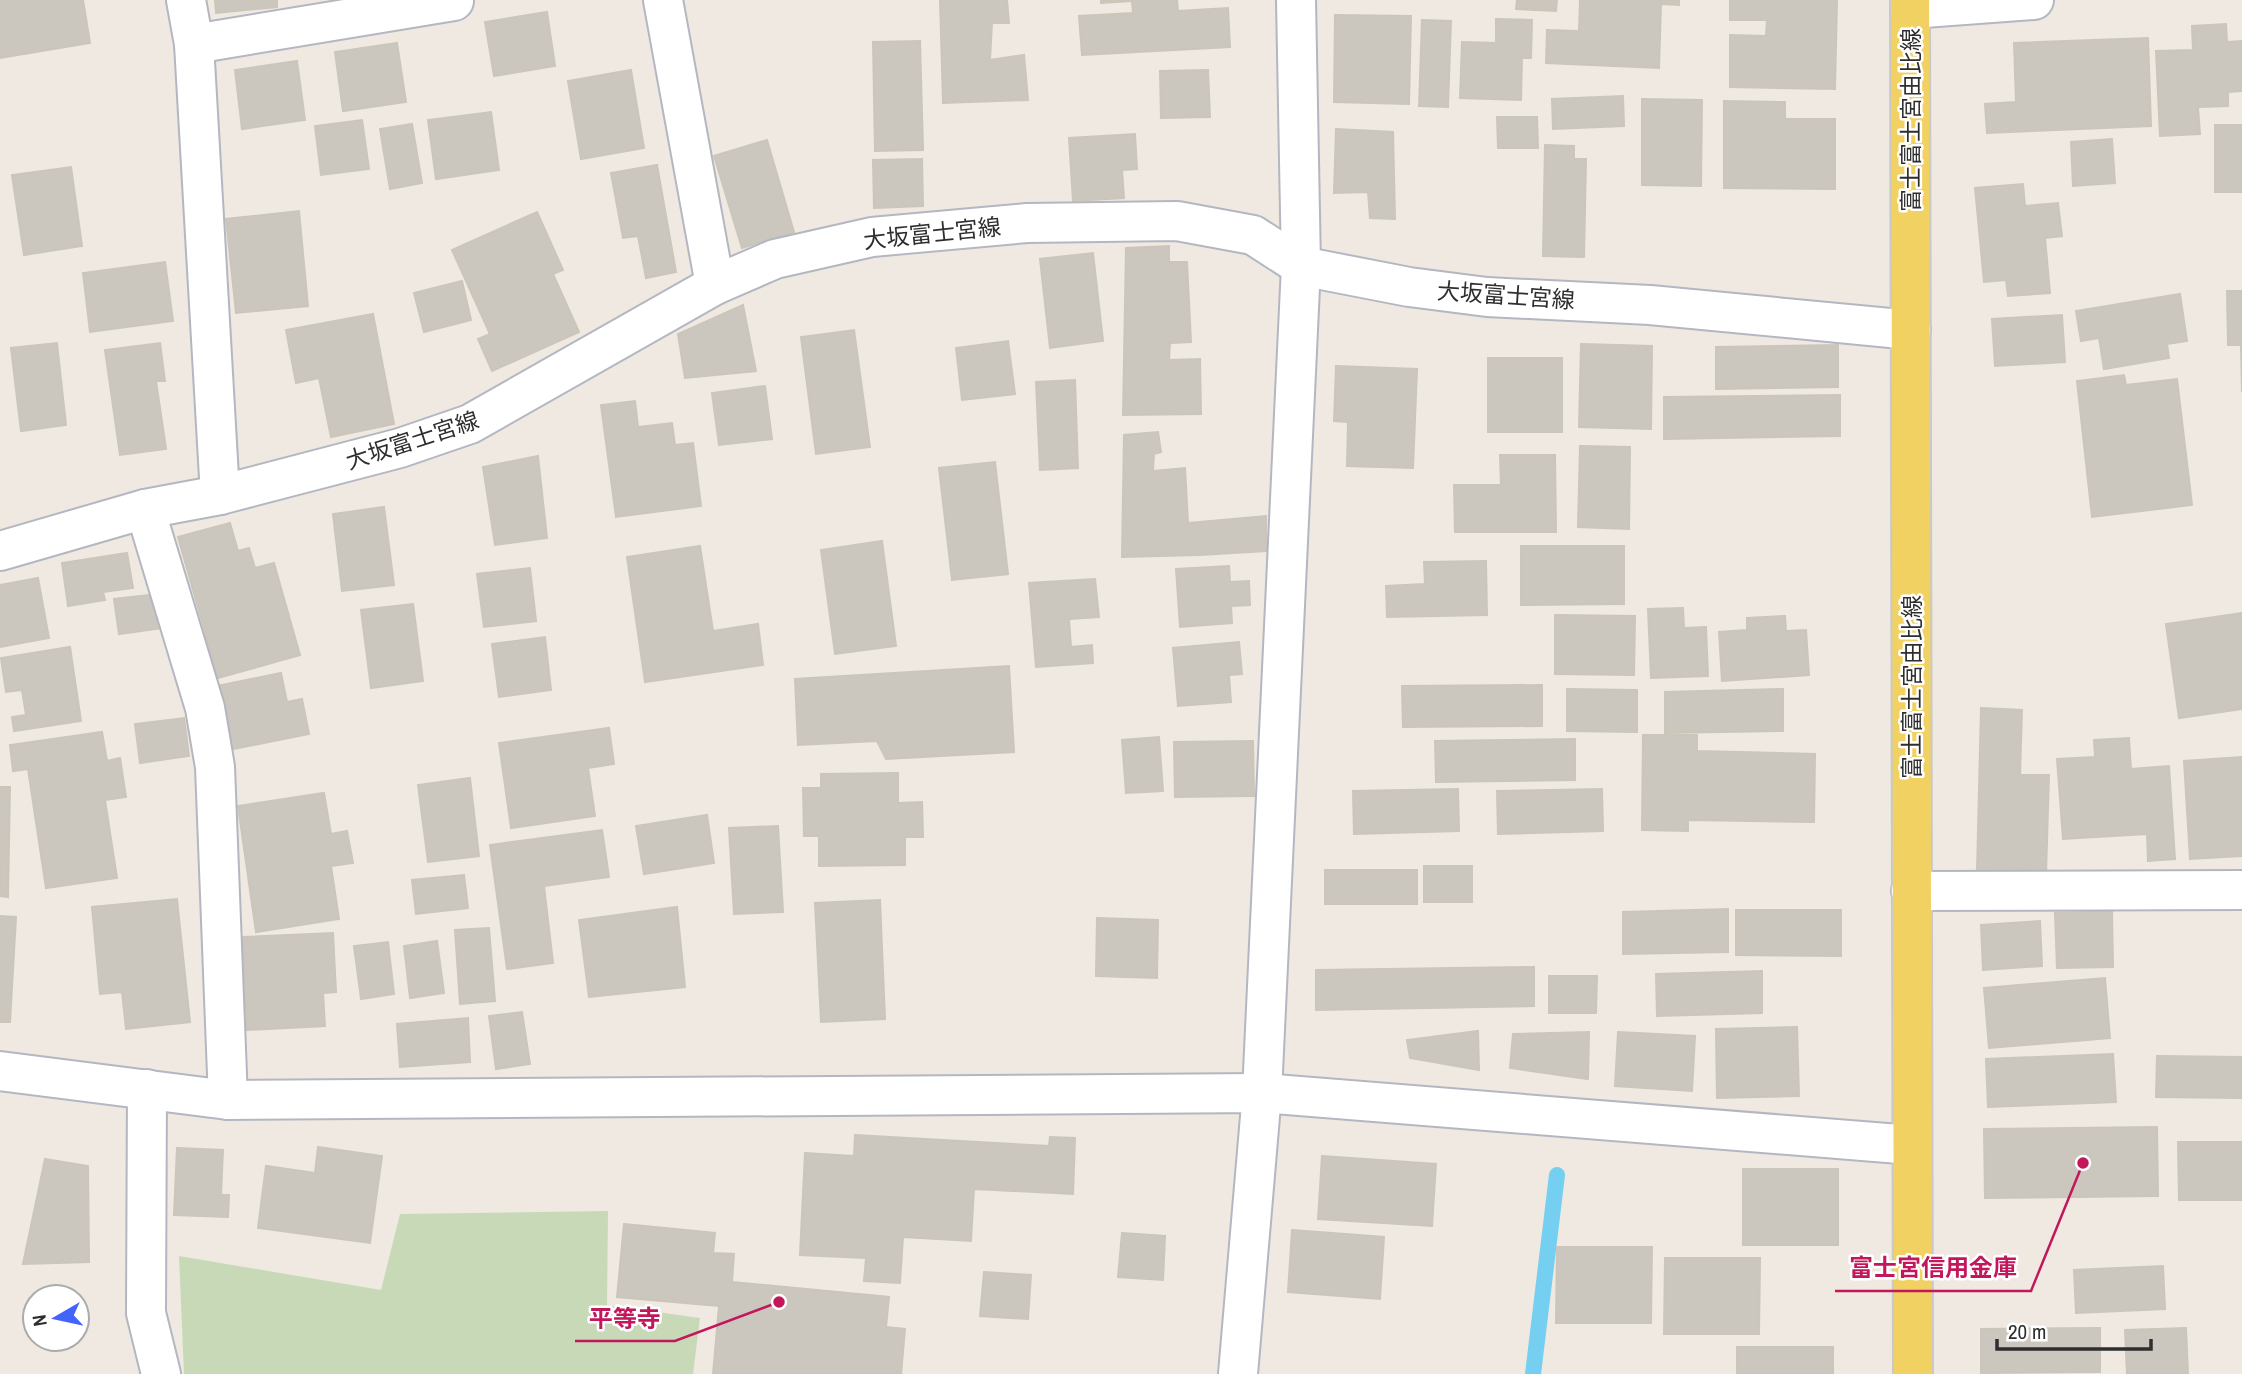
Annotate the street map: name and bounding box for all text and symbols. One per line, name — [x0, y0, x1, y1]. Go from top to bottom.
street label: 富士富士宮由比線 — [1895, 28, 1926, 212]
street label: 大坂富士宮線 — [862, 210, 1002, 256]
street label: 大坂富士宮線 — [1436, 275, 1576, 315]
street label: 大坂富士宮線 — [342, 404, 482, 476]
street label: 富士富士宮由比線 — [1896, 595, 1927, 779]
callout: 富士宮信用金庫 — [1835, 1246, 2031, 1291]
text: 富士宮信用金庫 — [1849, 1251, 2017, 1283]
north arrow — [21, 1283, 91, 1353]
callout: 平等寺 — [575, 1296, 675, 1341]
text: 平等寺 — [589, 1302, 661, 1334]
scale bar — [1997, 1308, 2151, 1352]
text: N — [25, 1313, 53, 1328]
text: 20 m — [2008, 1317, 2046, 1346]

